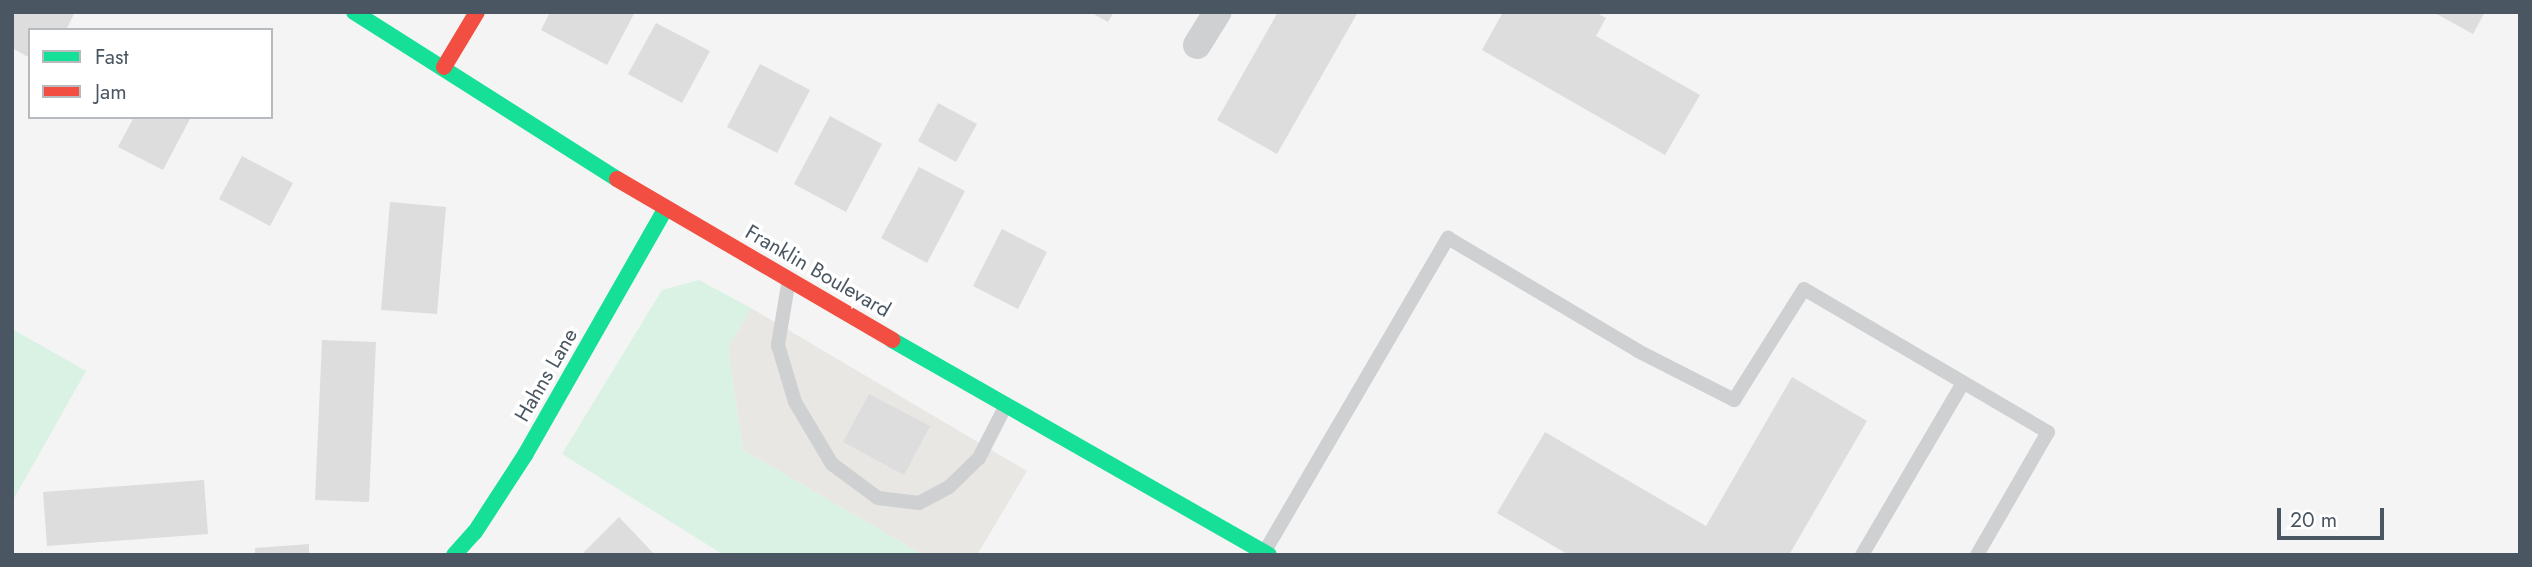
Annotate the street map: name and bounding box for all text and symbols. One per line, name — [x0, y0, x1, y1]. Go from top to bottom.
legend — [28, 28, 273, 119]
text: Fast — [95, 42, 128, 72]
text: Jam — [95, 77, 127, 107]
street label: Franklin Boulevard — [741, 219, 895, 323]
street label: Hahns Lane — [509, 324, 583, 426]
scale bar — [2280, 494, 2387, 538]
text: 20 m — [2290, 505, 2337, 535]

